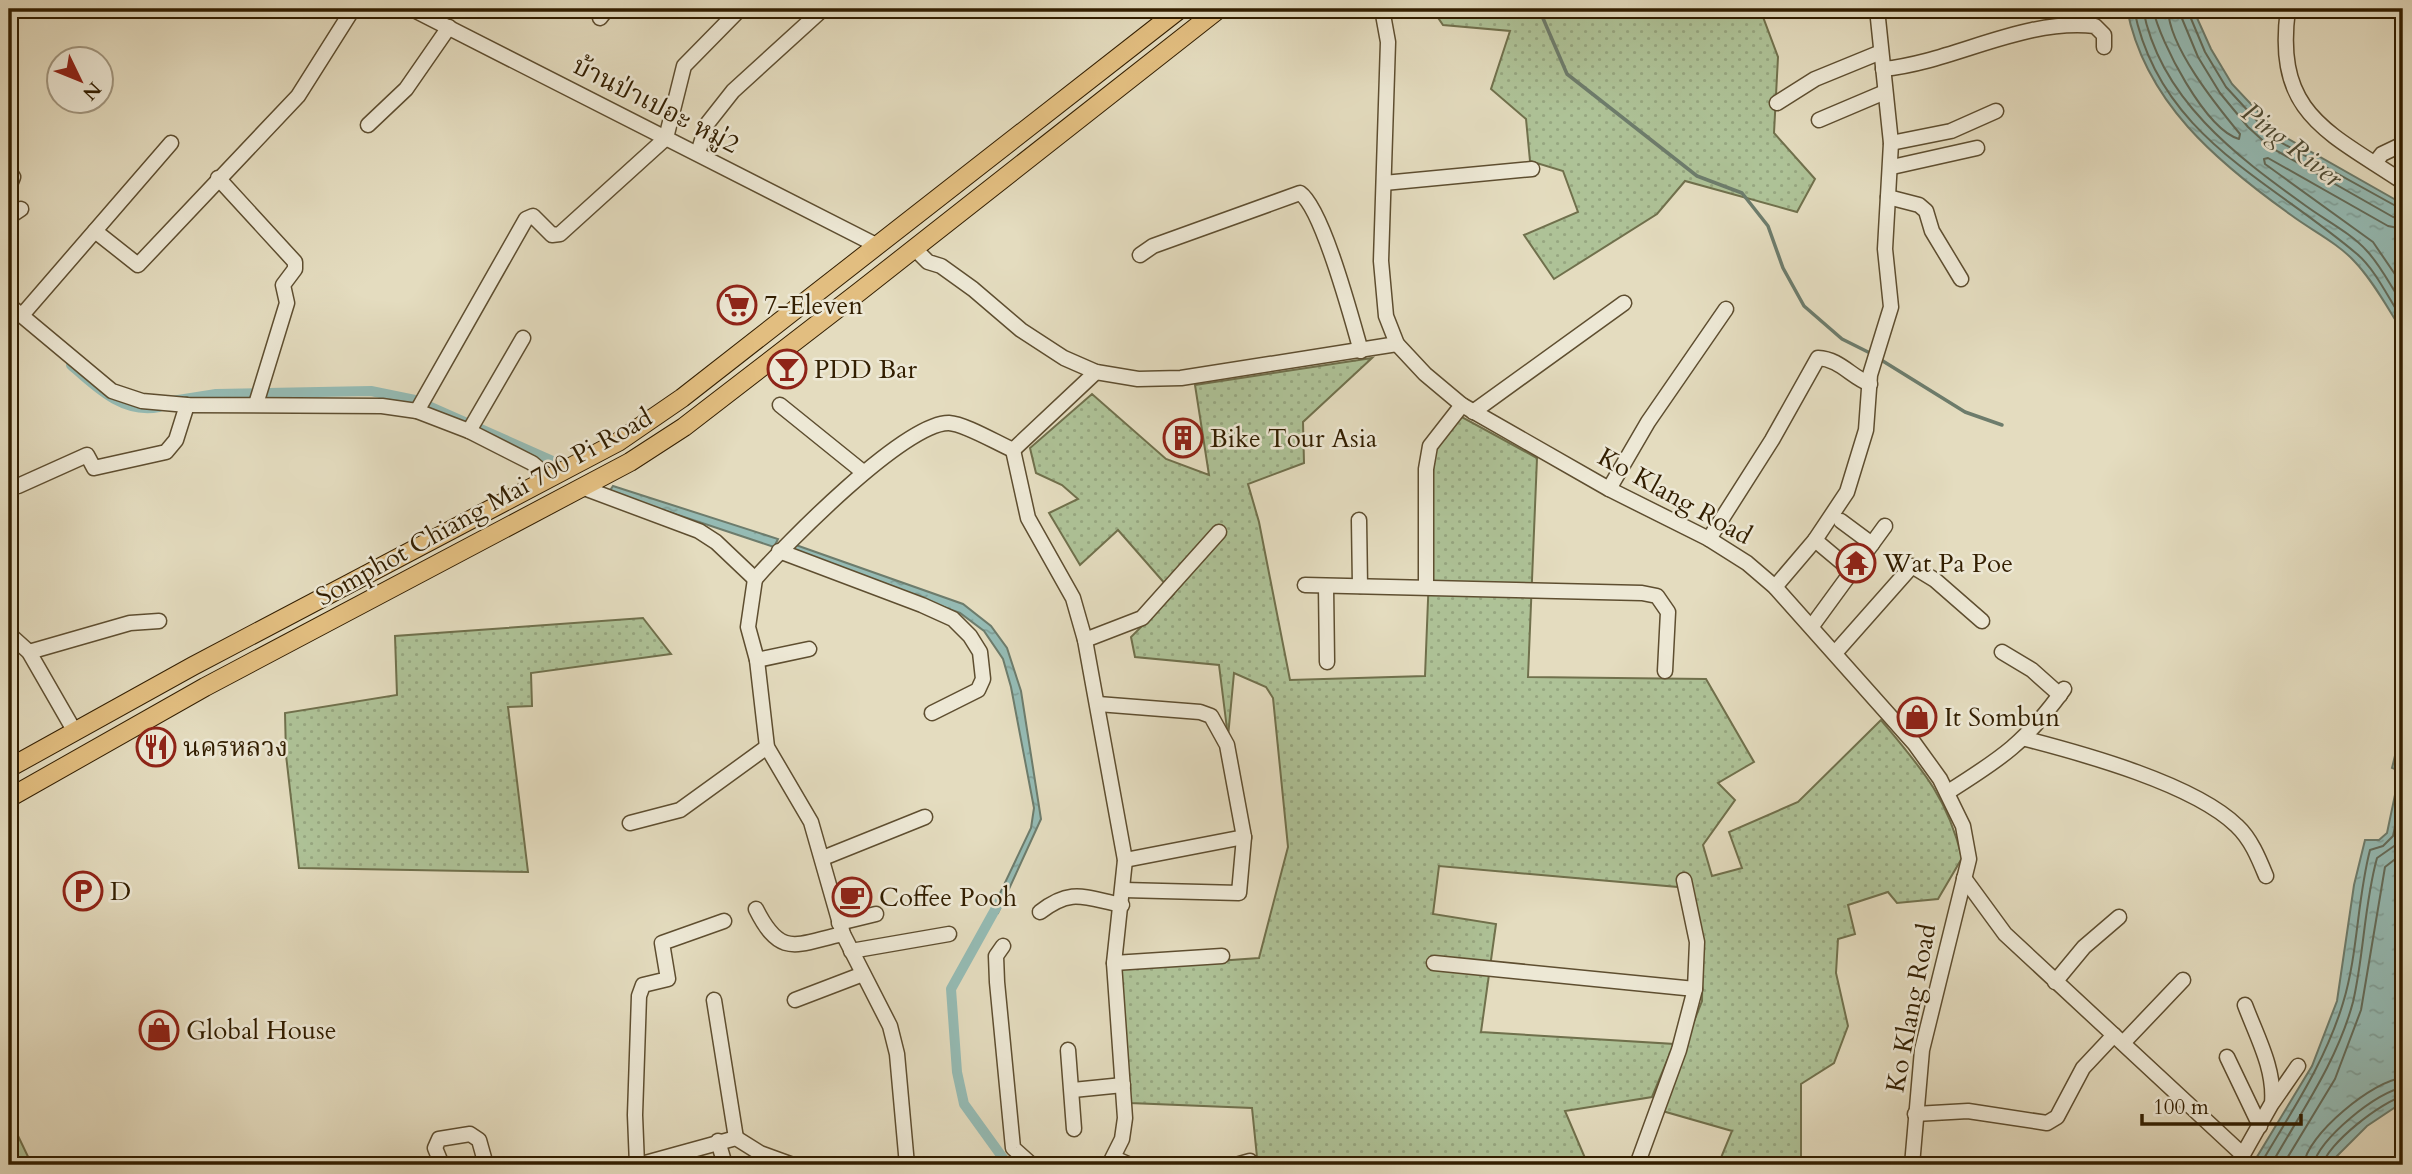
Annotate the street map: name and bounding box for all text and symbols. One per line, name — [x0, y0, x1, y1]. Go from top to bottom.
north arrow — [46, 46, 116, 116]
street label: บ้านป่าเปอะ หมู่2 — [567, 48, 745, 162]
text: N — [76, 76, 107, 106]
water label: Ping River — [2234, 94, 2351, 197]
supermarket icon: 7-Eleven — [716, 284, 758, 326]
place label: 7-Eleven — [764, 288, 863, 323]
bar icon: PDD Bar — [766, 348, 808, 390]
place label: PDD Bar — [814, 352, 918, 387]
street label: Somphot Chiang Mai 700 Pi Road — [310, 400, 658, 614]
building icon: Bike Tour Asia — [1162, 417, 1204, 459]
place label: Bike Tour Asia — [1210, 421, 1377, 456]
street label: Ko Klang Road — [1592, 439, 1758, 553]
temple icon: Wat Pa Poe — [1835, 542, 1877, 584]
place label: Wat Pa Poe — [1882, 546, 2013, 581]
shop icon: It Sombun — [1896, 696, 1938, 738]
place label: It Sombun — [1944, 700, 2060, 735]
restaurant icon: นครหลวง — [135, 726, 177, 768]
place label: นครหลวง — [183, 730, 288, 765]
parking icon: D — [62, 870, 104, 912]
place label: D — [110, 874, 131, 909]
cafe icon: Coffee Pooh — [831, 876, 873, 918]
place label: Coffee Pooh — [879, 880, 1017, 915]
street label: Ko Klang Road — [1878, 921, 1945, 1095]
shop icon: Global House — [138, 1009, 180, 1051]
place label: Global House — [186, 1013, 337, 1048]
scale bar — [2142, 1083, 2302, 1127]
text: 100 m — [2153, 1093, 2209, 1122]

